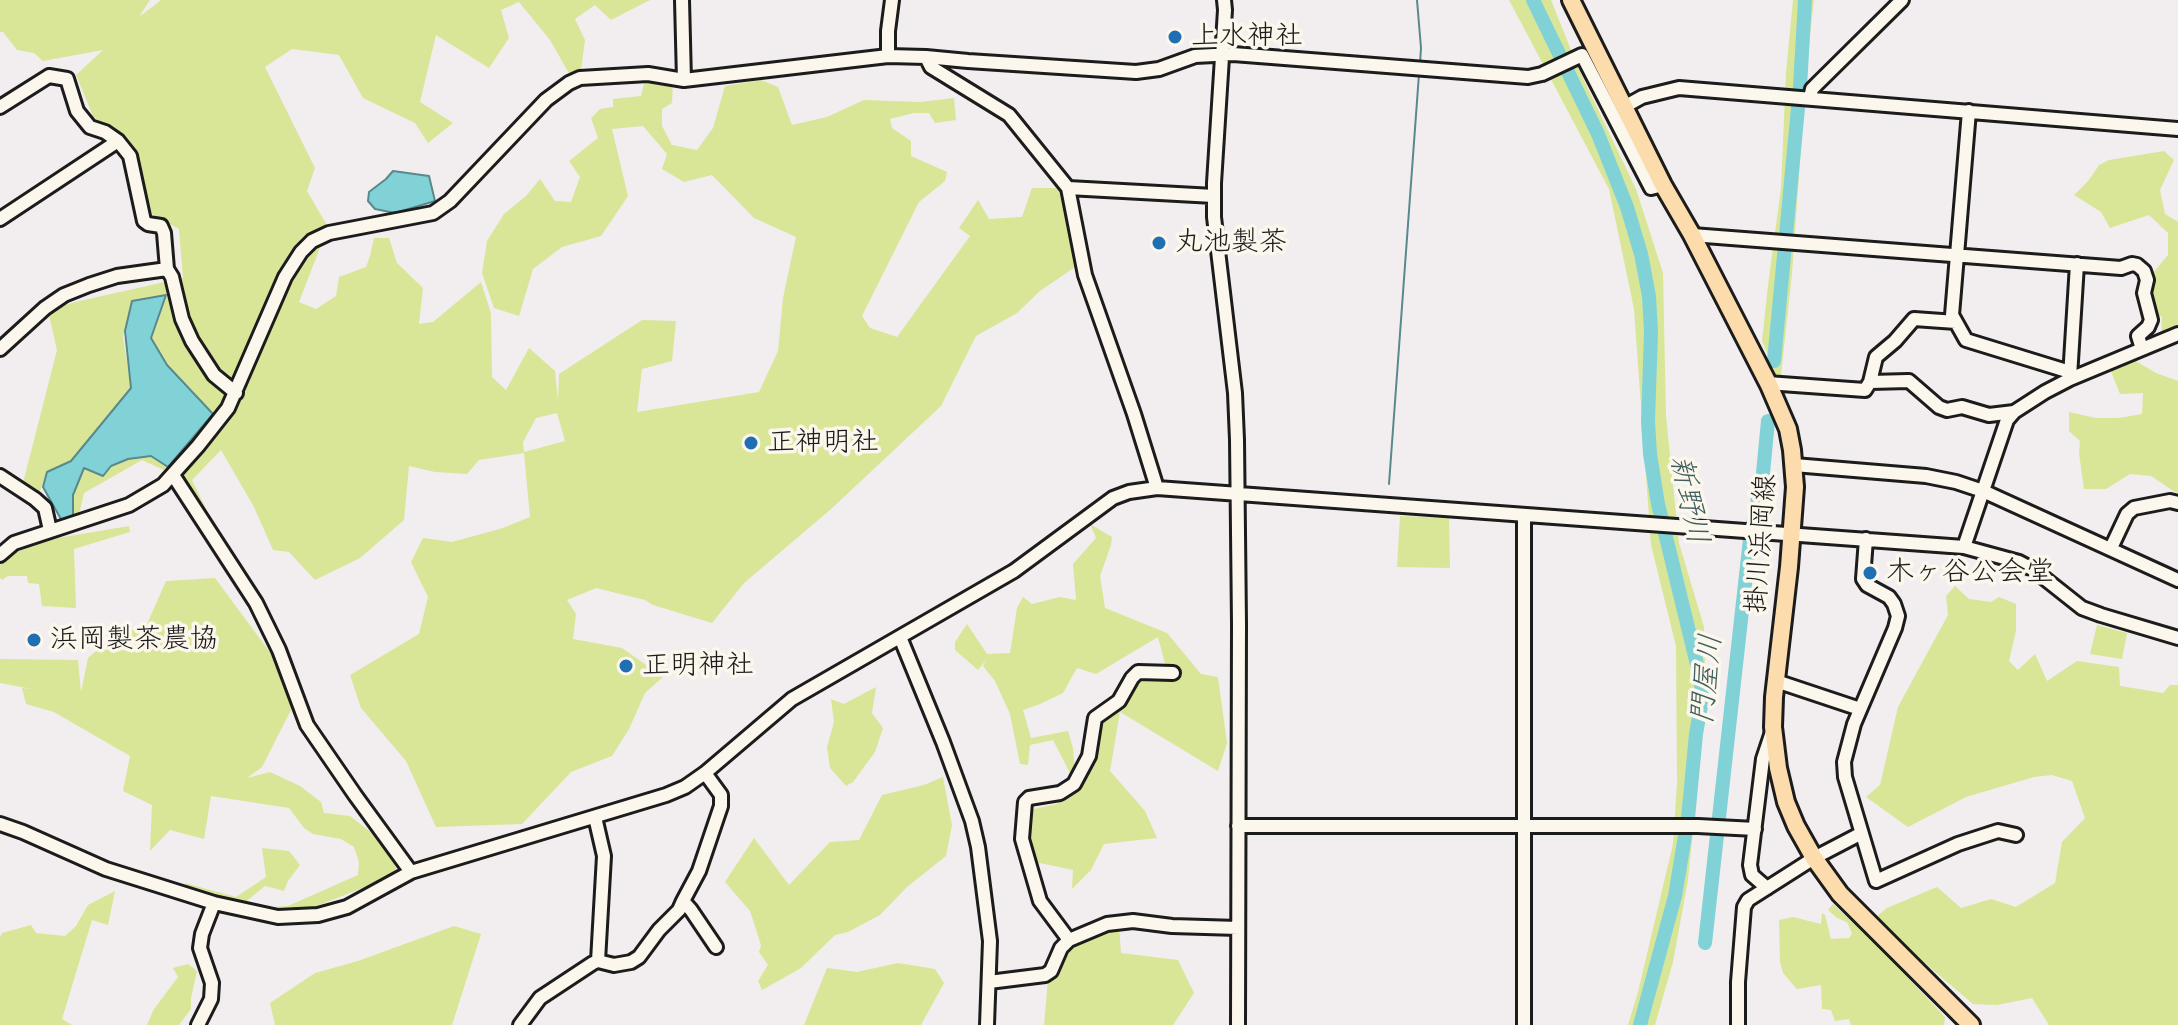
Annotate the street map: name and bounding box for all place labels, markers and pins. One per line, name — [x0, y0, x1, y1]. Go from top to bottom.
place label: 上水神社 — [1191, 20, 1303, 54]
marker: 上水神社 — [1166, 28, 1184, 46]
place label: 丸池製茶 — [1175, 226, 1287, 260]
marker: 丸池製茶 — [1150, 234, 1168, 252]
place label: 正神明社 — [767, 426, 879, 460]
marker: 正神明社 — [742, 434, 760, 452]
place label: 木ヶ谷公会堂 — [1886, 556, 2054, 590]
marker: 木ヶ谷公会堂 — [1861, 564, 1879, 582]
place label: 浜岡製茶農協 — [50, 623, 218, 657]
marker: 浜岡製茶農協 — [25, 631, 43, 649]
place label: 正明神社 — [642, 649, 754, 683]
marker: 正明神社 — [617, 657, 635, 675]

